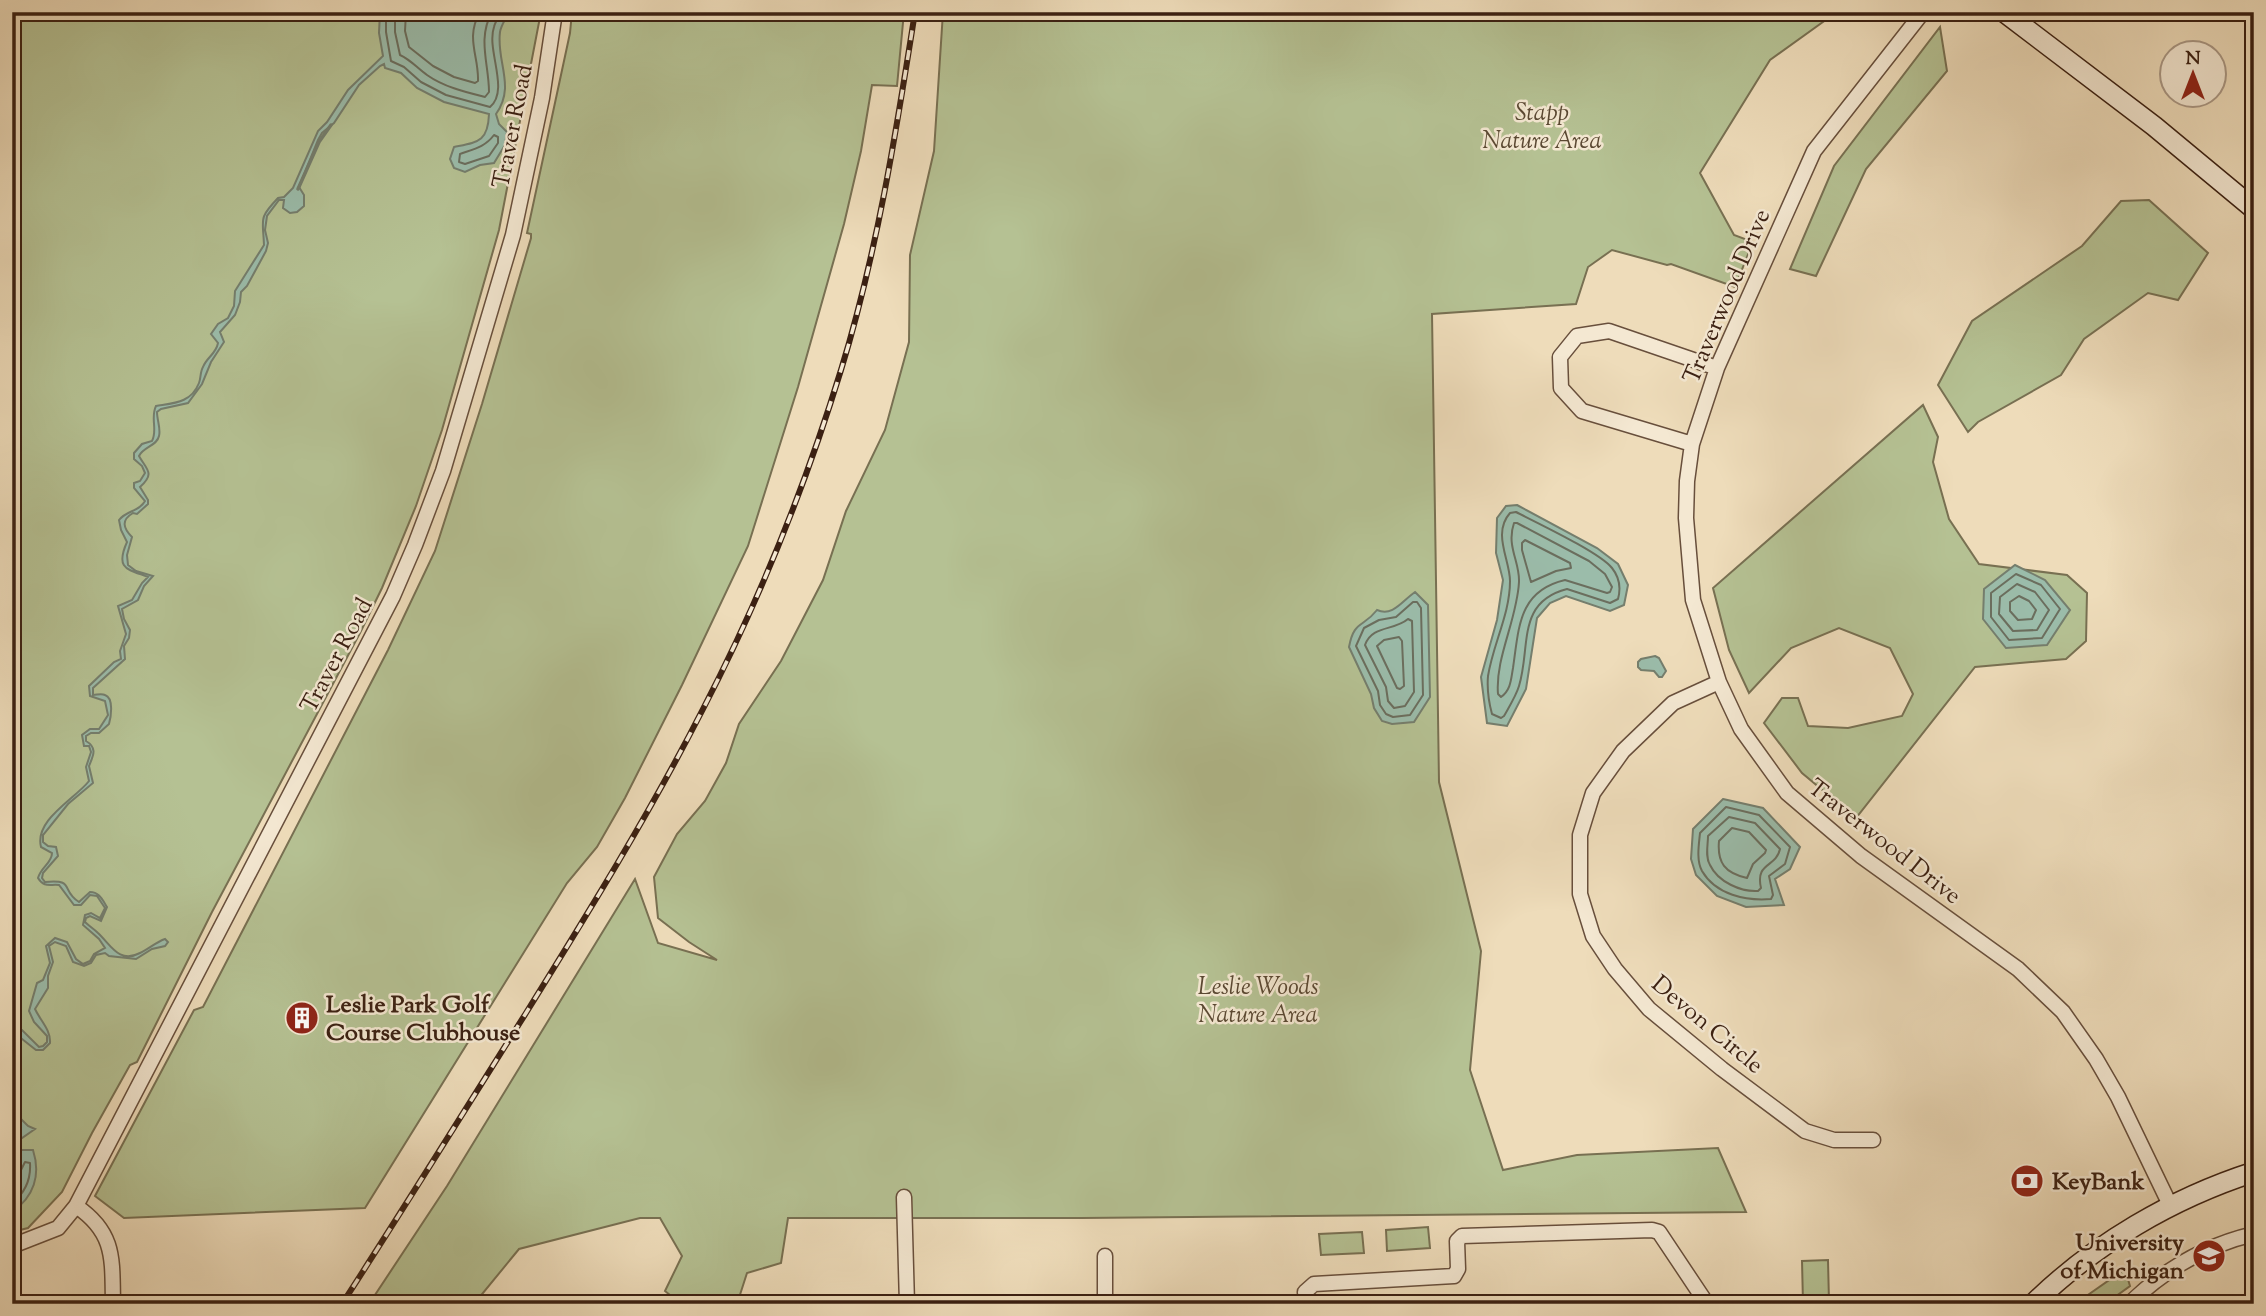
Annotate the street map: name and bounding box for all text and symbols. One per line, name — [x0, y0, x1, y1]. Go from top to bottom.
north arrow — [2158, 38, 2228, 108]
text: N — [2185, 46, 2201, 73]
street label: Traver Road — [485, 61, 543, 191]
park label: Stapp Nature Area — [1482, 97, 1602, 159]
street label: Traverwood Drive — [1676, 204, 1780, 389]
street label: Traver Road — [293, 592, 382, 719]
street label: Traverwood Drive — [1800, 772, 1968, 913]
street label: Devon Circle — [1643, 968, 1770, 1083]
park label: Leslie Woods Nature Area — [1198, 971, 1318, 1033]
place label: Leslie Park Golf Course Clubhouse — [326, 989, 520, 1051]
building icon: Leslie Park Golf Course Clubhouse — [283, 999, 321, 1037]
bank icon: KeyBank — [2008, 1162, 2046, 1200]
place label: KeyBank — [2052, 1166, 2145, 1200]
place label: University of Michigan — [2060, 1227, 2185, 1289]
school or university icon: University of Michigan — [2190, 1237, 2228, 1275]

